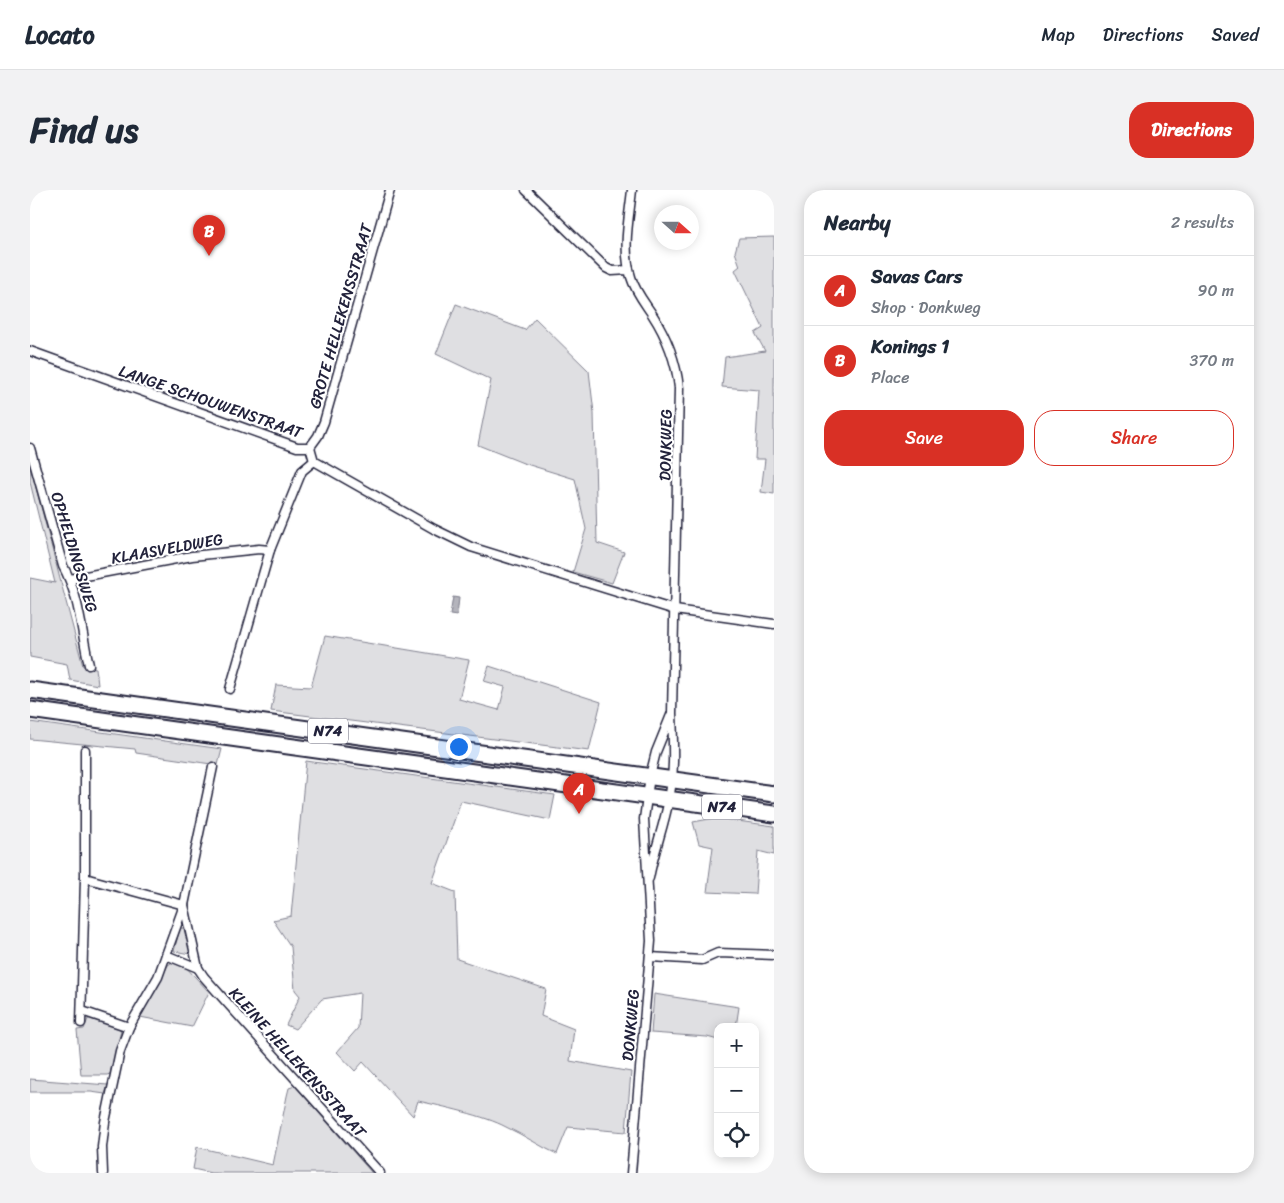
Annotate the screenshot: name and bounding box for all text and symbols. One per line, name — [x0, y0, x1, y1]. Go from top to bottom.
text: Locato — [25, 14, 95, 56]
text: Map — [1042, 19, 1075, 51]
text: Directions — [1103, 19, 1184, 51]
text: Saved — [1212, 19, 1259, 51]
text: Find us — [30, 99, 138, 161]
button: Directions — [1129, 102, 1254, 158]
text: Nearby — [824, 204, 890, 242]
north arrow — [654, 205, 699, 250]
text: 2 results — [1171, 208, 1234, 237]
pin: B — [193, 215, 225, 256]
street label: GROTE HELLEKENSSTRAAT — [300, 219, 381, 412]
text: Savas Cars — [871, 260, 962, 293]
text: A — [835, 276, 845, 305]
text: 90 m — [1198, 276, 1234, 305]
text: Shop · Donkweg — [871, 293, 981, 322]
text: Konings 1 — [871, 330, 949, 363]
text: B — [835, 346, 845, 375]
text: 370 m — [1190, 346, 1234, 375]
street label: LANGE SCHOUWENSTRAAT — [115, 356, 308, 447]
text: Place — [871, 363, 910, 392]
street label: DONKWEG — [650, 409, 681, 481]
button: Save — [824, 410, 1024, 466]
button: Share — [1034, 410, 1234, 466]
street label: OPHELDINGSWEG — [42, 488, 107, 616]
street label: KLAASVELDWEG — [109, 524, 225, 573]
road number: N74 — [308, 718, 348, 744]
your location — [446, 734, 472, 760]
pin: A — [563, 773, 595, 814]
road number: N74 — [702, 794, 742, 820]
street label: KLEINE HELLEKENSSTRAAT — [221, 980, 374, 1145]
street label: DONKWEG — [613, 988, 648, 1062]
map controls — [714, 1023, 759, 1158]
button: + — [714, 1023, 759, 1068]
button: − — [714, 1068, 759, 1113]
button: locate — [714, 1113, 759, 1158]

